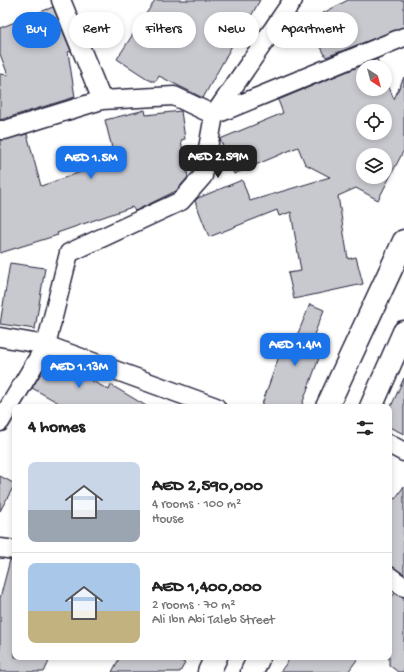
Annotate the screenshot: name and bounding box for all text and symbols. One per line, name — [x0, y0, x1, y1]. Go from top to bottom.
chip: Buy — [12, 12, 61, 48]
chip: Rent — [69, 12, 124, 48]
chip: Filters — [132, 12, 196, 48]
chip: New — [204, 12, 259, 48]
chip: Apartment — [267, 12, 358, 48]
north arrow — [356, 60, 392, 96]
map controls — [356, 60, 392, 184]
button: locate — [356, 104, 392, 140]
pin: AED 2.59M — [172, 145, 264, 179]
pin: AED 1.5M — [50, 146, 132, 180]
button: layers — [356, 148, 392, 184]
text: AED 2.59M — [188, 150, 248, 165]
text: AED 1.5M — [65, 151, 117, 166]
pin: AED 1.4M — [254, 333, 336, 367]
text: AED 1.4M — [269, 338, 321, 353]
pin: AED 1.13M — [33, 355, 125, 389]
text: AED 1.13M — [50, 360, 108, 375]
icon: filters — [354, 417, 376, 439]
text: 4 homes — [28, 418, 85, 438]
text: AED 2,590,000 — [152, 477, 263, 497]
icon: home — [60, 478, 108, 526]
text: 4 rooms · 100 m² — [152, 497, 241, 512]
text: House — [152, 512, 184, 527]
text: AED 1,400,000 — [152, 578, 262, 598]
icon: home — [60, 579, 108, 627]
text: 2 rooms · 70 m² — [152, 598, 235, 613]
text: Ali Ibn Abi Taleb Street — [152, 613, 275, 628]

